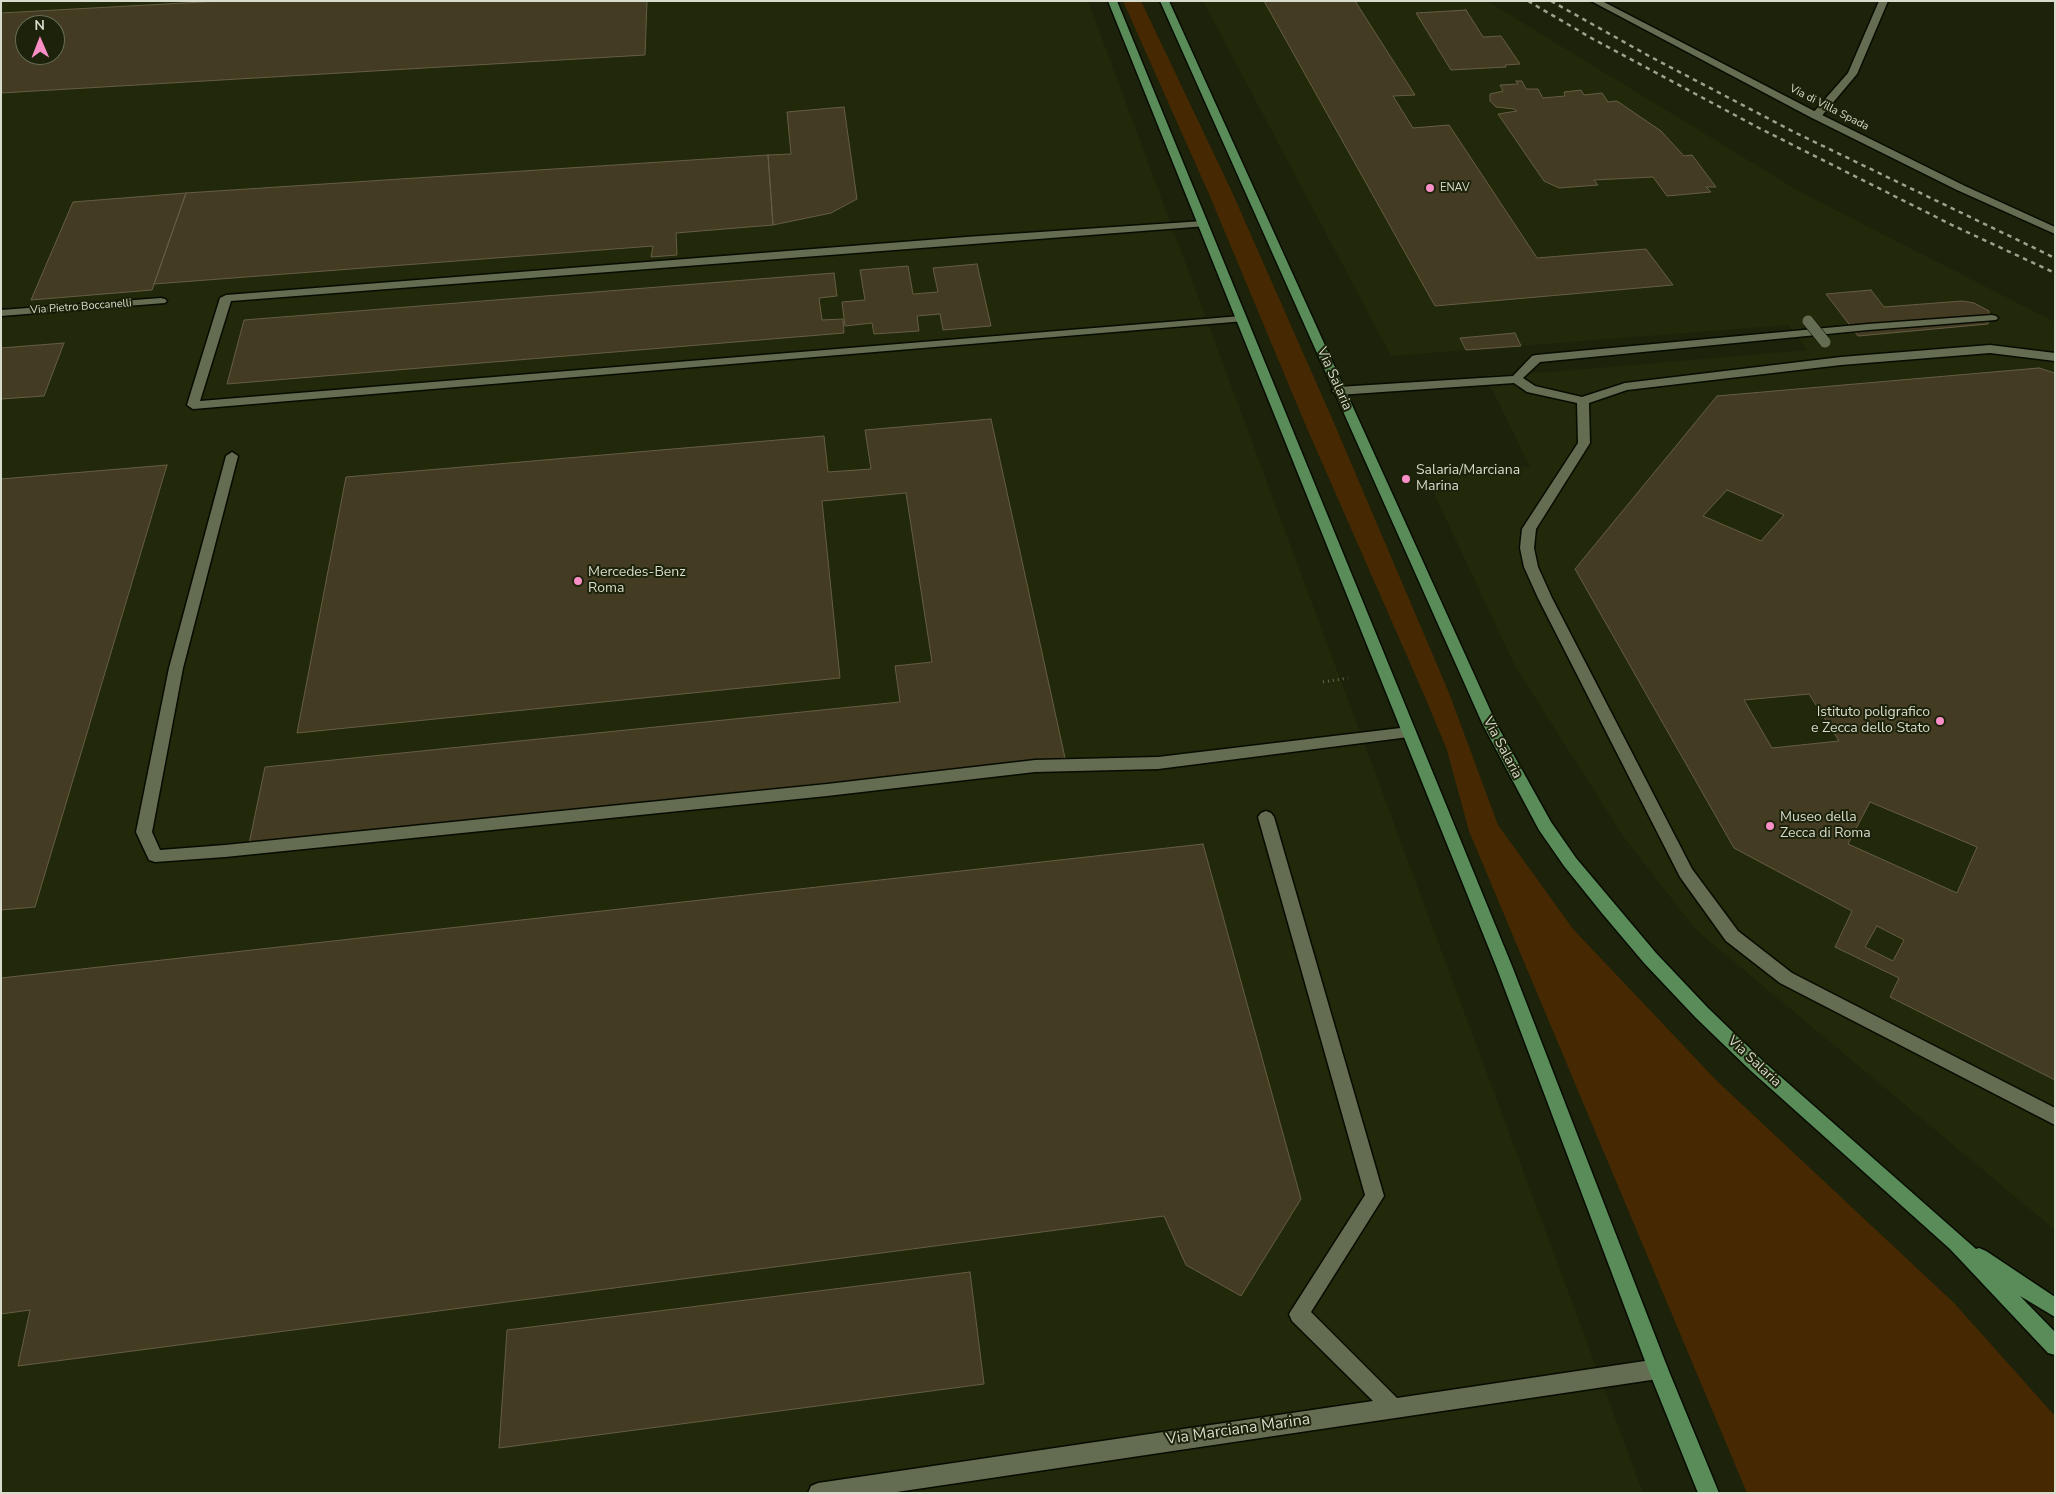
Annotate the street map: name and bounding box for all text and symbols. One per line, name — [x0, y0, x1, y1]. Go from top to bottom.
north arrow — [15, 15, 65, 65]
text: N — [34, 16, 45, 35]
street label: Via di Villa Spada — [1787, 82, 1871, 134]
place label: ENAV — [1440, 181, 1470, 195]
marker: ENAV — [1424, 182, 1436, 194]
street label: Via Pietro Boccanelli — [30, 297, 132, 317]
street label: Via Salaria — [1313, 345, 1355, 413]
place label: Salaria/Marciana Marina — [1416, 463, 1520, 496]
marker: Salaria/Marciana Marina — [1400, 473, 1412, 485]
place label: Mercedes-Benz Roma — [588, 565, 686, 598]
marker: Mercedes-Benz Roma — [572, 575, 584, 587]
place label: Istituto poligrafico e Zecca dello Stato — [1811, 705, 1930, 738]
street label: Via Salaria — [1479, 714, 1525, 782]
marker: Istituto poligrafico e Zecca dello Stato — [1934, 715, 1946, 727]
place label: Museo della Zecca di Roma — [1780, 810, 1871, 842]
marker: Museo della Zecca di Roma — [1764, 820, 1776, 832]
street label: Via Salaria — [1724, 1033, 1784, 1091]
street label: Via Marciana Marina — [1165, 1410, 1311, 1450]

